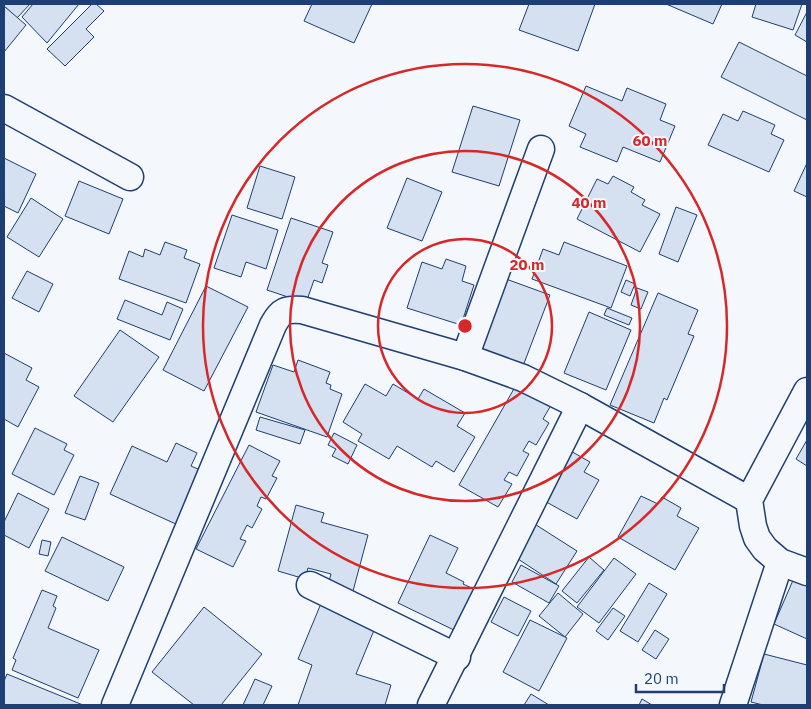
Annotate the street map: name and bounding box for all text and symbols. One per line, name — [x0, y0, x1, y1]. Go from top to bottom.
text: 60 m — [633, 131, 667, 150]
text: 40 m — [572, 193, 606, 212]
text: 20 m — [510, 255, 544, 274]
centre of rings — [456, 317, 474, 335]
scale bar — [636, 662, 724, 694]
text: 20 m — [644, 669, 679, 688]

